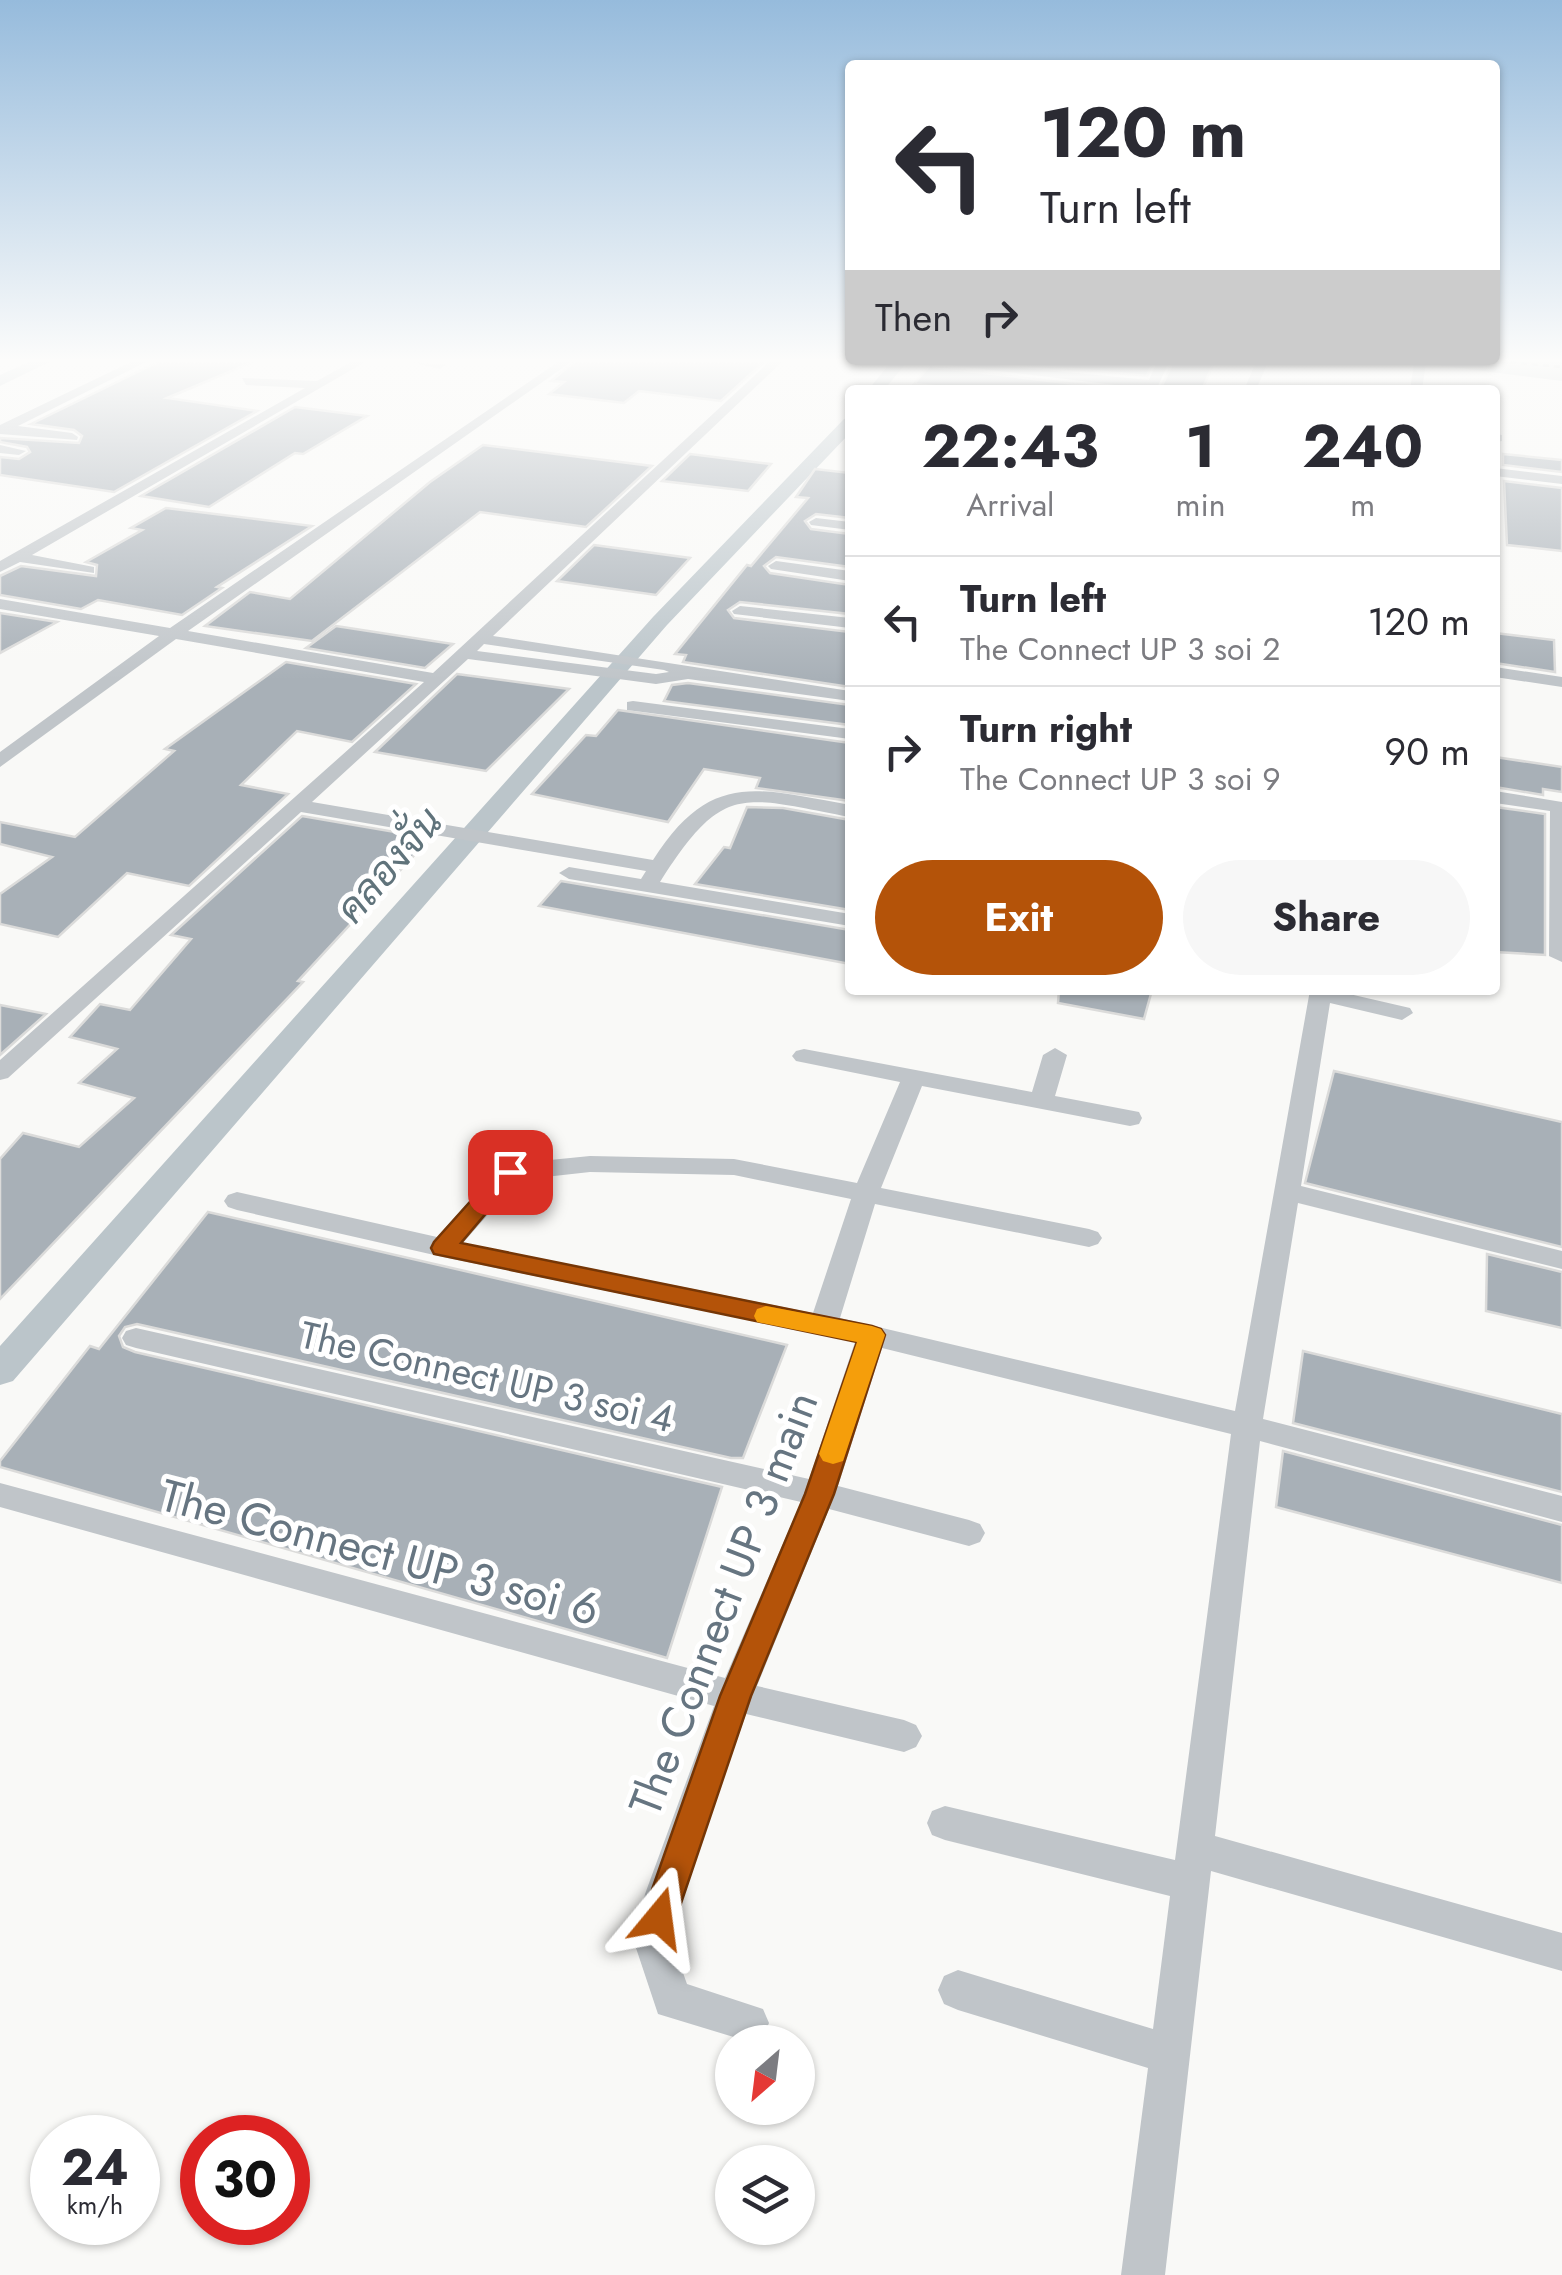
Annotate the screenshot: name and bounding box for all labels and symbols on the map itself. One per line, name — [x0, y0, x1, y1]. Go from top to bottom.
water label: คลองจั่น — [319, 791, 456, 936]
pin — [468, 1130, 553, 1215]
street label: The Connect UP 3 soi 4 — [295, 1307, 679, 1446]
street label: The Connect UP 3 main — [613, 1382, 834, 1825]
street label: The Connect UP 3 soi 6 — [154, 1463, 606, 1642]
position arrow — [607, 1866, 711, 1970]
north arrow — [715, 2025, 815, 2125]
speed limit sign: 30 — [180, 2115, 310, 2245]

